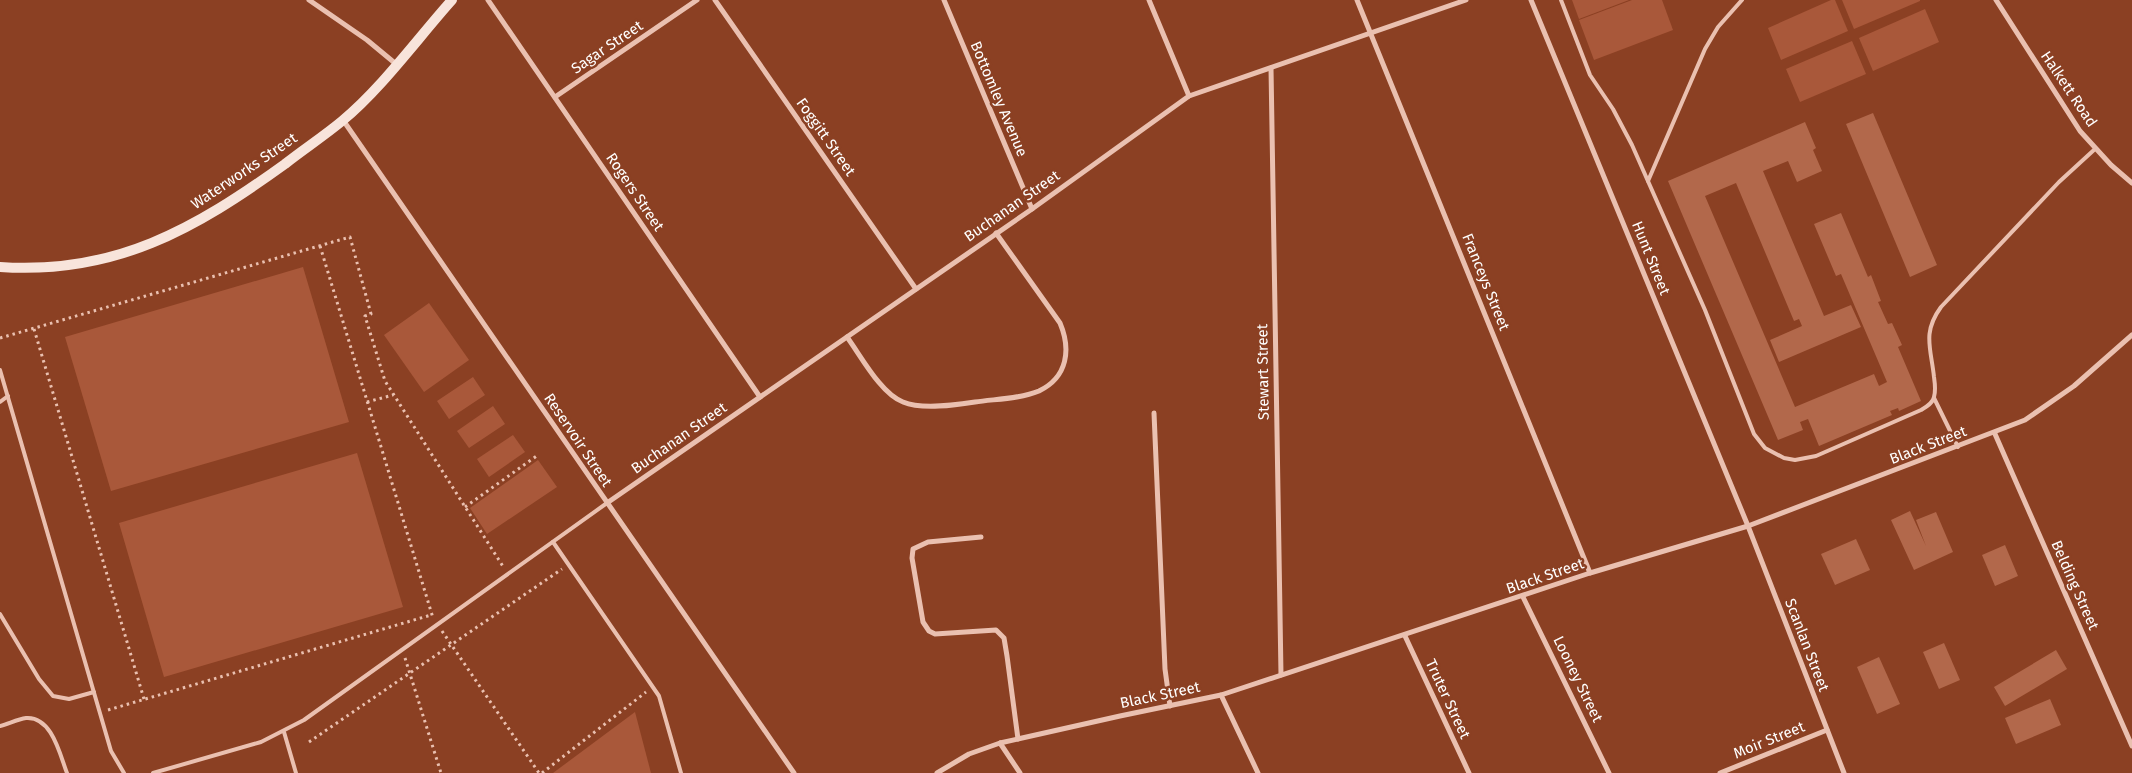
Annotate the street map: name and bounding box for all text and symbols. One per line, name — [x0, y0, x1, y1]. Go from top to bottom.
street label: Sagar Street — [568, 16, 647, 77]
street label: Bottomley Avenue — [967, 39, 1031, 159]
street label: Halkett Road — [2037, 48, 2101, 130]
street label: Foggitt Street — [793, 95, 860, 180]
street label: Waterworks Street — [188, 129, 301, 213]
street label: Rogers Street — [602, 149, 668, 235]
street label: Buchanan Street — [961, 166, 1064, 246]
street label: Hunt Street — [1628, 219, 1674, 298]
street label: Franceys Street — [1458, 231, 1514, 334]
street label: Stewart Street — [1253, 323, 1273, 420]
street label: Reservoir Street — [540, 390, 616, 491]
street label: Buchanan Street — [628, 398, 731, 478]
street label: Black Street — [1887, 422, 1970, 468]
street label: Belding Street — [2047, 537, 2103, 633]
street label: Black Street — [1504, 554, 1587, 598]
street label: Scanlan Street — [1781, 596, 1833, 695]
street label: Looney Street — [1549, 633, 1607, 726]
street label: Truter Street — [1422, 656, 1475, 742]
street label: Black Street — [1118, 678, 1202, 712]
street label: Moir Street — [1731, 717, 1808, 762]

